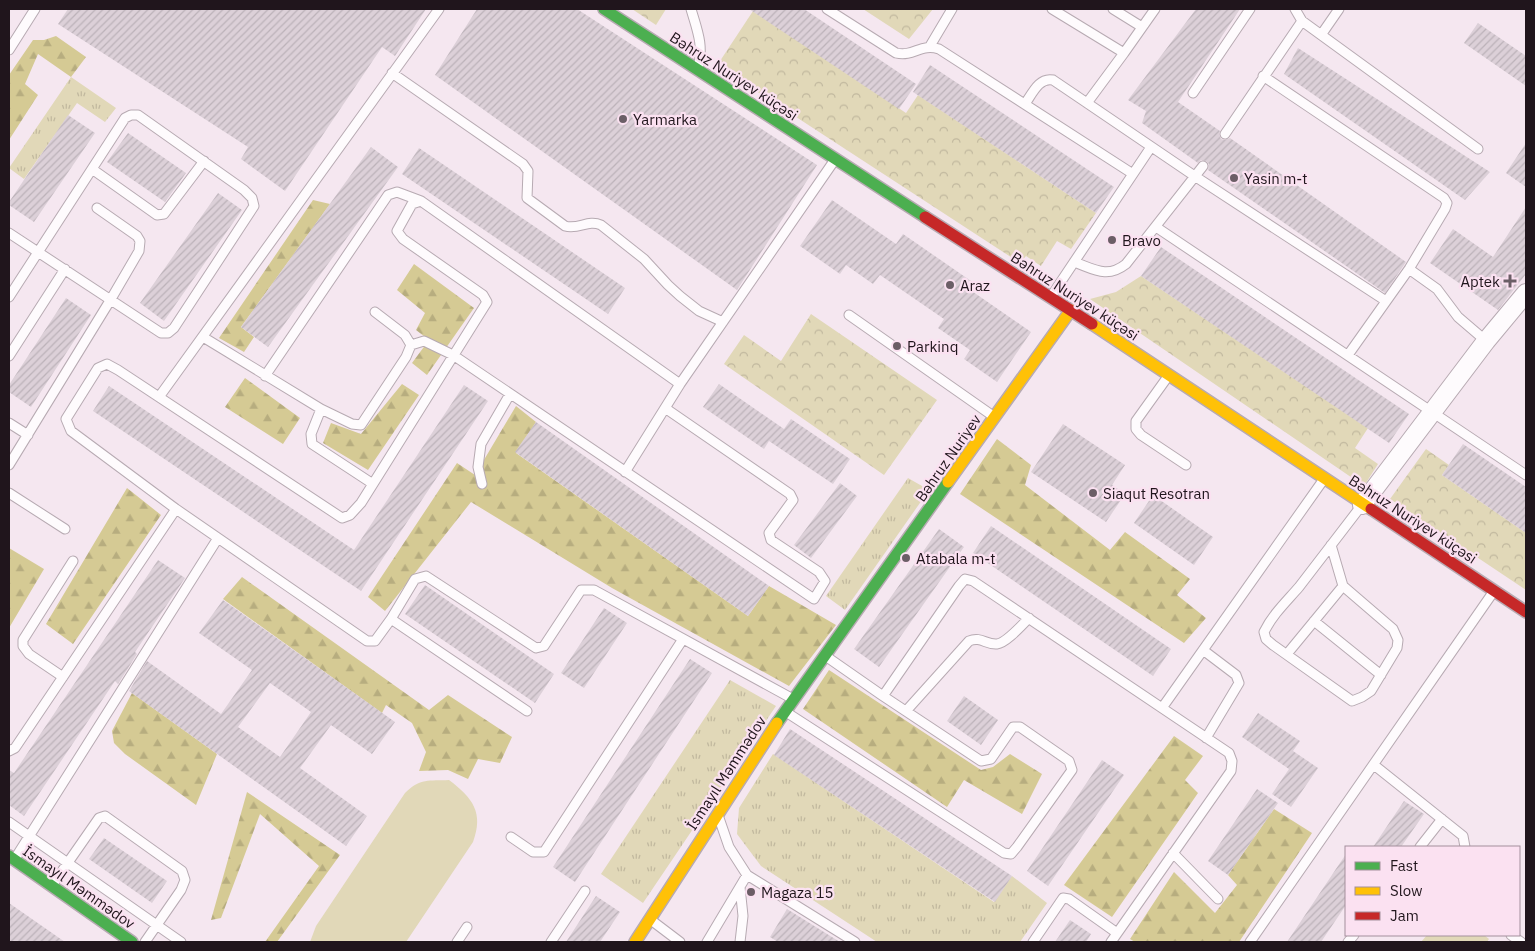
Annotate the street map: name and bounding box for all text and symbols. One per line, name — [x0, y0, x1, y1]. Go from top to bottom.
street label: Bəhruz Nuriyev küçəsi — [666, 27, 802, 125]
place label: Yarmarka — [633, 110, 697, 129]
marker: Yarmarka — [617, 113, 629, 125]
place label: Yasin m-t — [1244, 169, 1308, 188]
marker: Yasin m-t — [1228, 172, 1240, 184]
place label: Bravo — [1122, 231, 1161, 250]
marker: Bravo — [1106, 234, 1118, 246]
street label: Bəhruz Nuriyev küçəsi — [1007, 247, 1143, 345]
place label: Aptek — [1460, 272, 1500, 291]
marker: Aptek — [1504, 275, 1516, 287]
place label: Araz — [960, 276, 990, 295]
marker: Araz — [944, 279, 956, 291]
place label: Parkinq — [907, 337, 958, 356]
marker: Parkinq — [891, 340, 903, 352]
street label: Bəhruz Nuriyev — [911, 410, 985, 505]
street label: Bəhruz Nuriyev küçəsi — [1345, 470, 1481, 568]
place label: Siaqut Resotran — [1103, 484, 1210, 503]
marker: Siaqut Resotran — [1087, 487, 1099, 499]
place label: Atabala m-t — [916, 549, 996, 568]
marker: Atabala m-t — [900, 552, 912, 564]
street label: İsmayıl Məmmədov — [682, 712, 770, 834]
street label: İsmayıl Məmmədov — [19, 841, 139, 933]
legend — [1345, 846, 1520, 936]
text: Fast — [1390, 856, 1418, 875]
text: Slow — [1390, 881, 1423, 900]
place label: Magaza 15 — [761, 883, 834, 902]
marker: Magaza 15 — [745, 886, 757, 898]
text: Jam — [1390, 906, 1419, 925]

